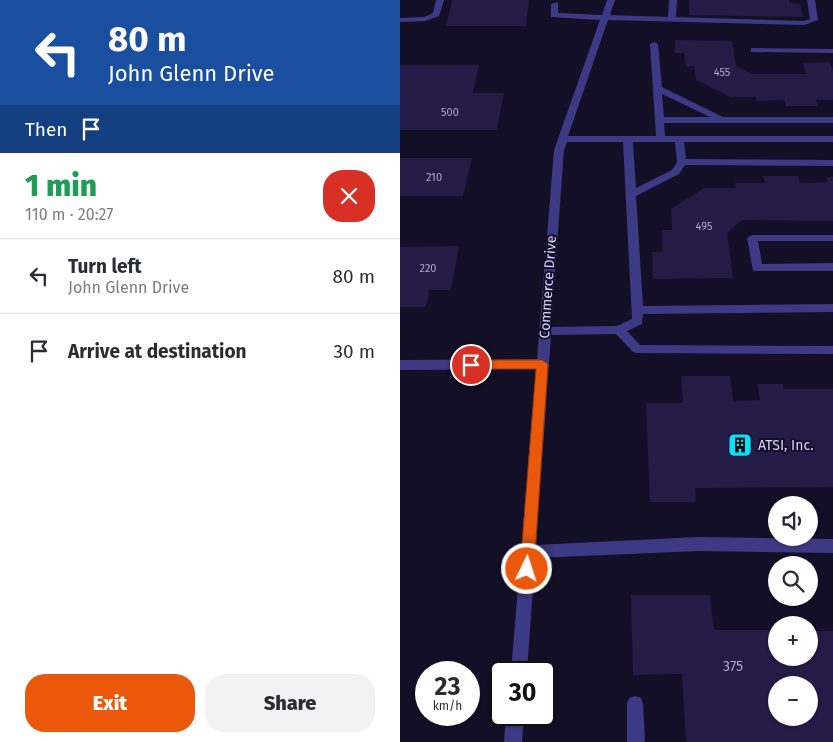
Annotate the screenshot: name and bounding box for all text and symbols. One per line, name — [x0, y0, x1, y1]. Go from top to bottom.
text: 80 m — [108, 18, 187, 60]
icon: left — [25, 20, 90, 85]
text: John Glenn Drive — [108, 60, 275, 87]
house number: 455 — [714, 66, 731, 79]
house number: 500 — [441, 106, 459, 119]
icon: arrive — [77, 115, 105, 143]
text: Then — [25, 118, 67, 141]
text: 1 min — [25, 168, 97, 204]
button: close — [323, 170, 375, 222]
house number: 210 — [426, 171, 442, 184]
text: 110 m · 20:27 — [25, 205, 113, 224]
house number: 495 — [696, 220, 713, 233]
street label: Commerce Drive — [536, 235, 560, 339]
text: Turn left — [68, 255, 142, 278]
icon: left — [25, 262, 53, 290]
house number: 220 — [419, 262, 437, 275]
text: 80 m — [333, 265, 375, 288]
text: John Glenn Drive — [68, 278, 189, 297]
icon: arrive — [25, 337, 53, 365]
text: Arrive at destination — [68, 340, 247, 363]
text: 30 m — [334, 340, 375, 363]
pin — [450, 344, 492, 386]
icon: arrive — [457, 351, 485, 379]
building icon: ATSI, Inc. — [727, 432, 753, 458]
place label: ATSI, Inc. — [758, 437, 814, 454]
map controls — [768, 496, 818, 726]
button: sound — [768, 496, 818, 546]
position arrow — [500, 542, 552, 594]
button: search — [768, 556, 818, 606]
button: + — [768, 616, 818, 666]
house number: 375 — [723, 658, 743, 675]
speed limit sign: 30 — [490, 661, 555, 726]
text: 23 — [435, 672, 460, 702]
button: Exit — [25, 674, 195, 732]
button: Share — [205, 674, 375, 732]
button: − — [768, 676, 818, 726]
text: km/h — [433, 699, 462, 713]

